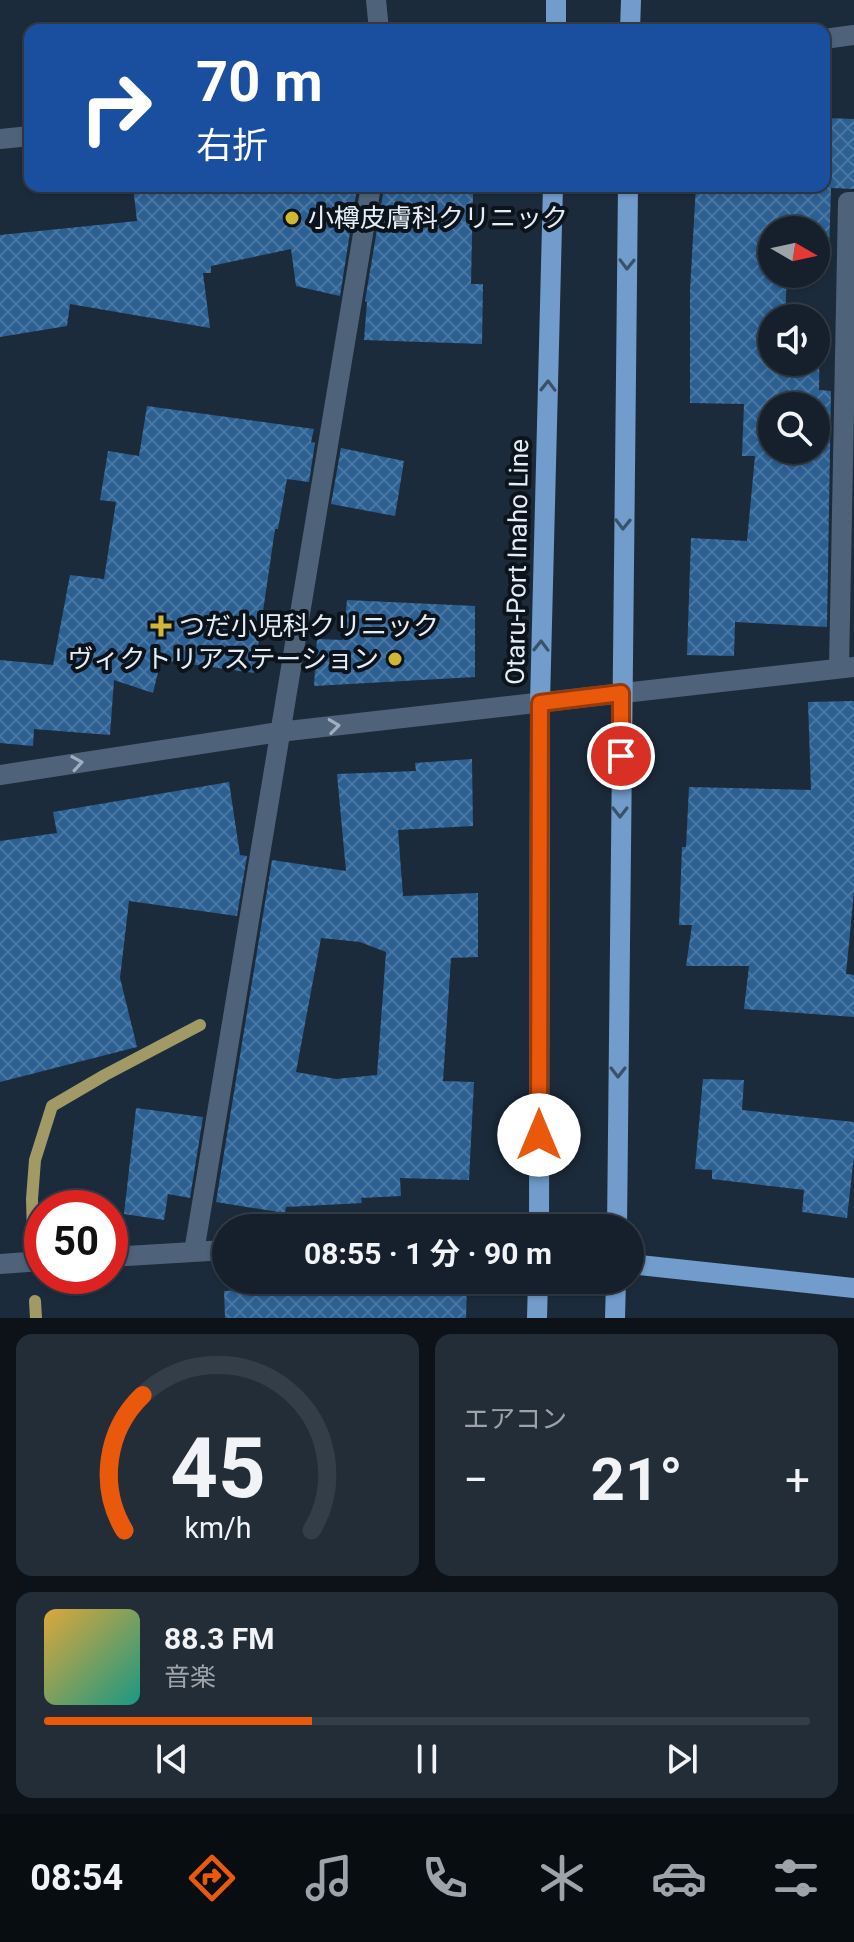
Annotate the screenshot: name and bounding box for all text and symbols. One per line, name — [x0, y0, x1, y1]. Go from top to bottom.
text: 70 m — [196, 49, 323, 115]
icon: right — [64, 56, 168, 160]
text: 右折 — [196, 125, 268, 167]
place label: 小樽皮膚科クリニック — [308, 203, 568, 233]
marker: 小樽皮膚科クリニック — [283, 209, 301, 227]
north arrow — [758, 216, 830, 288]
map controls — [758, 216, 830, 464]
one-way arrow — [618, 258, 636, 271]
button: sound — [758, 304, 830, 376]
one-way arrow — [539, 379, 556, 392]
button: search — [758, 392, 830, 464]
street label: Otaru-Port Inaho Line — [500, 439, 534, 685]
one-way arrow — [615, 518, 632, 531]
place label: つだ小児科クリニック — [179, 611, 439, 641]
marker: つだ小児科クリニック — [150, 615, 172, 637]
one-way arrow — [533, 639, 550, 652]
place label: ヴィクトリアステーション — [68, 644, 379, 674]
marker: ヴィクトリアステーション — [386, 650, 404, 668]
one-way arrow — [328, 718, 341, 735]
pin — [587, 722, 655, 790]
icon: arrive — [599, 734, 643, 778]
one-way arrow — [70, 755, 84, 772]
one-way arrow — [611, 806, 629, 819]
one-way arrow — [609, 1066, 627, 1079]
position arrow — [497, 1093, 581, 1177]
speed limit sign: 50 — [24, 1190, 128, 1294]
text: 08:55 · 1 分 · 90 m — [304, 1236, 552, 1271]
text: エアコン — [463, 1404, 567, 1434]
text: 45 — [170, 1420, 265, 1517]
text: 21° — [590, 1444, 683, 1515]
text: − — [463, 1454, 488, 1506]
text: + — [785, 1454, 810, 1506]
text: km/h — [184, 1511, 251, 1545]
text: 88.3 FM — [164, 1621, 275, 1656]
text: 音楽 — [164, 1662, 216, 1692]
icon: previous — [150, 1737, 194, 1781]
icon: pause — [405, 1737, 449, 1781]
icon: next — [660, 1737, 704, 1781]
icon: directions — [184, 1850, 240, 1906]
icon: music — [301, 1850, 357, 1906]
icon: phone — [417, 1850, 473, 1906]
icon: climate — [534, 1850, 590, 1906]
icon: car — [651, 1850, 707, 1906]
icon: filters — [768, 1850, 824, 1906]
text: 08:54 — [30, 1857, 123, 1899]

